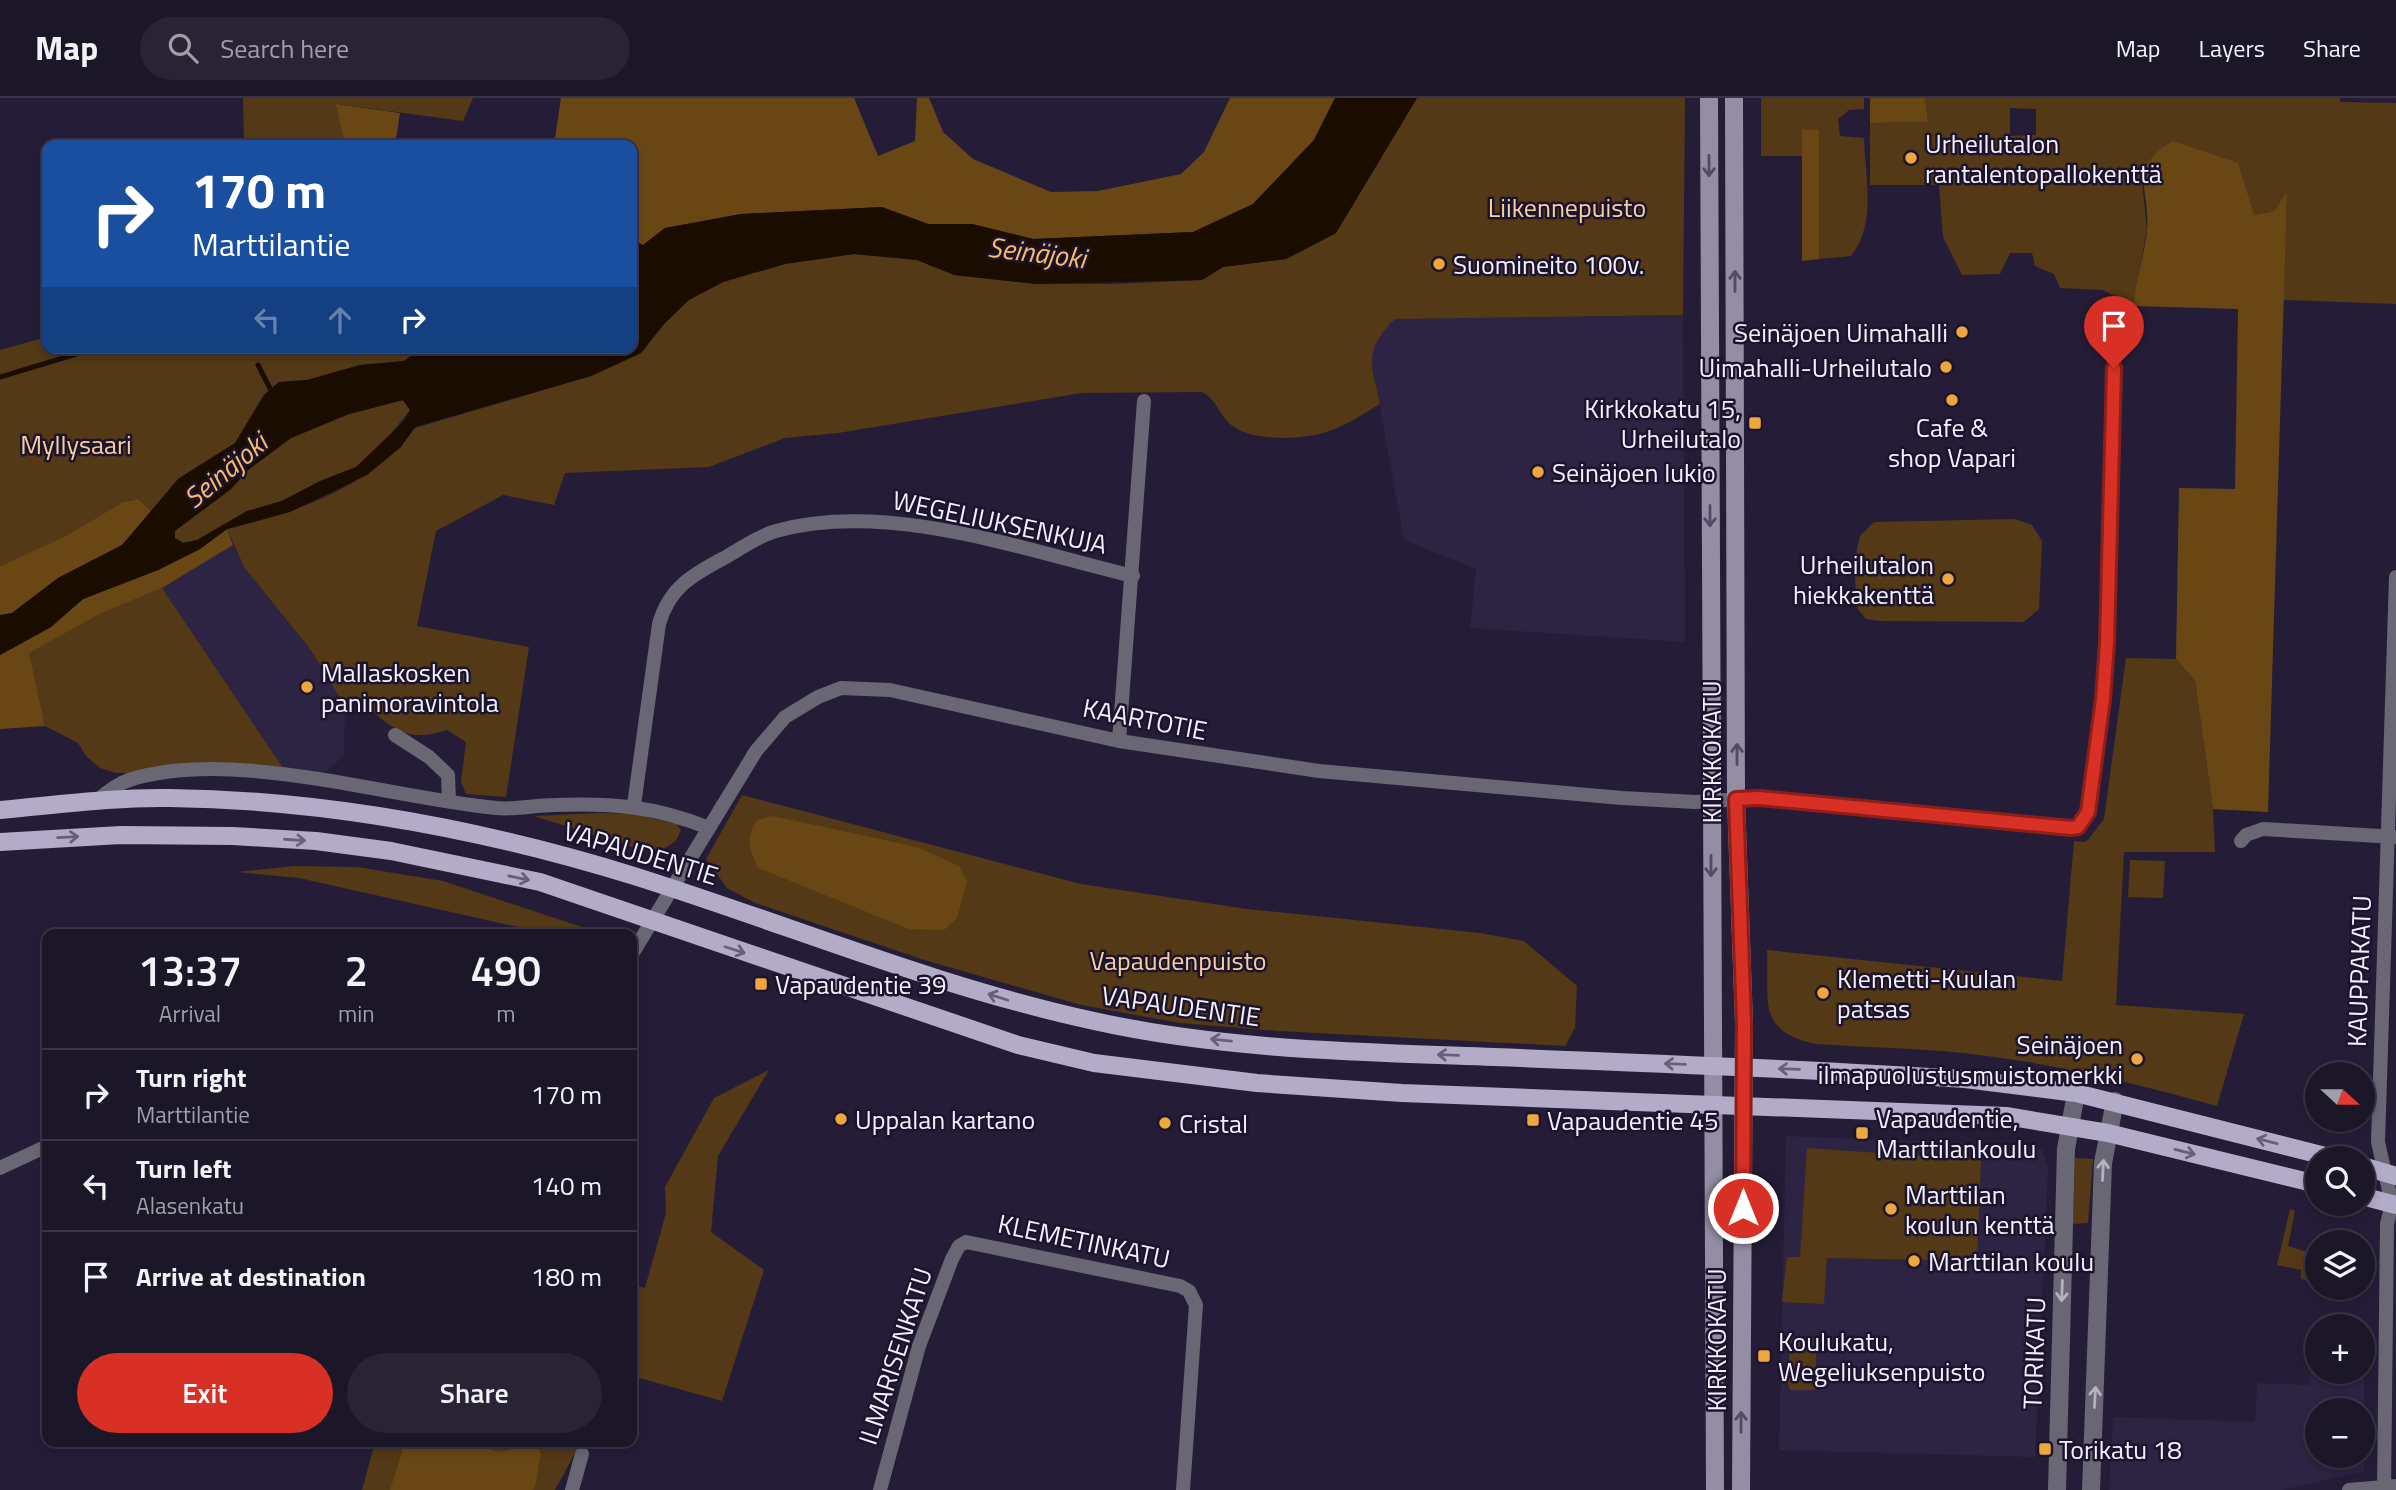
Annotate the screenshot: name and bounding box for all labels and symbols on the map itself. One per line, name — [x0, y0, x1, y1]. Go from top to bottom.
place label: Urheilutalon rantalentopallokenttä — [1925, 124, 2162, 193]
marker: Urheilutalon rantalentopallokenttä — [1903, 150, 1919, 166]
one-way arrow — [1702, 154, 1716, 177]
park label: Liikennepuisto — [1488, 188, 1646, 227]
water label: Seinäjoki — [986, 225, 1092, 280]
place label: Suomineito 100v. — [1453, 245, 1644, 284]
marker: Suomineito 100v. — [1431, 256, 1447, 272]
one-way arrow — [1728, 270, 1742, 293]
pin — [2084, 296, 2144, 368]
place label: Seinäjoen Uimahalli — [1734, 313, 1948, 352]
marker: Seinäjoen Uimahalli — [1954, 324, 1970, 340]
place label: Uimahalli-Urheilutalo — [1698, 348, 1932, 387]
marker: Uimahalli-Urheilutalo — [1938, 359, 1954, 375]
place label: Kirkkokatu 15, Urheilutalo — [1584, 389, 1741, 458]
marker: Cafe & shop Vapari — [1944, 392, 1960, 408]
place label: Cafe & shop Vapari — [1888, 408, 2016, 477]
marker: Kirkkokatu 15, Urheilutalo — [1747, 415, 1763, 431]
water label: Seinäjoki — [173, 420, 279, 518]
park label: Myllysaari — [20, 425, 132, 464]
place label: Seinäjoen lukio — [1552, 453, 1716, 492]
marker: Seinäjoen lukio — [1530, 464, 1546, 480]
street label: WEGELIUKSENKUJA — [889, 480, 1111, 564]
one-way arrow — [1703, 504, 1717, 527]
place label: Urheilutalon hiekkakenttä — [1793, 545, 1934, 614]
marker: Urheilutalon hiekkakenttä — [1940, 571, 1956, 587]
place label: Mallaskosken panimoravintola — [321, 653, 499, 722]
marker: Mallaskosken panimoravintola — [299, 679, 315, 695]
street label: KIRKKOKATU — [1692, 680, 1731, 824]
street label: KAARTOTIE — [1080, 688, 1210, 750]
one-way arrow — [1730, 743, 1744, 766]
street label: VAPAUDENTIE — [559, 811, 723, 895]
one-way arrow — [56, 831, 79, 844]
one-way arrow — [284, 834, 306, 847]
one-way arrow — [1704, 854, 1718, 877]
one-way arrow — [507, 871, 530, 885]
street label: KAUPPAKATU — [2337, 894, 2381, 1048]
park label: Vapaudenpuisto — [1090, 941, 1266, 980]
one-way arrow — [724, 944, 746, 957]
place label: Klemetti-Kuulan patsas — [1837, 959, 2016, 1028]
place label: Vapaudentie 39 — [775, 965, 947, 1004]
marker: Vapaudentie 39 — [753, 976, 769, 992]
street label: VAPAUDENTIE — [1099, 976, 1263, 1036]
marker: Klemetti-Kuulan patsas — [1815, 985, 1831, 1001]
one-way arrow — [988, 990, 1010, 1002]
place label: Seinäjoen ilmapuolustusmuistomerkki — [1818, 1025, 2123, 1094]
one-way arrow — [1210, 1033, 1233, 1046]
one-way arrow — [1437, 1049, 1460, 1062]
marker: Seinäjoen ilmapuolustusmuistomerkki — [2129, 1051, 2145, 1067]
one-way arrow — [1664, 1058, 1687, 1071]
one-way arrow — [1777, 1062, 1800, 1075]
north arrow — [2305, 1062, 2375, 1132]
place label: Vapaudentie, Marttilankoulu — [1876, 1099, 2036, 1168]
place label: Uppalan kartano — [855, 1100, 1035, 1139]
place label: Vapaudentie 45 — [1547, 1101, 1719, 1140]
place label: Cristal — [1179, 1104, 1248, 1143]
marker: Uppalan kartano — [833, 1111, 849, 1127]
marker: Vapaudentie 45 — [1525, 1112, 1541, 1128]
marker: Cristal — [1157, 1115, 1173, 1131]
marker: Vapaudentie, Marttilankoulu — [1854, 1125, 1870, 1141]
one-way arrow — [2256, 1134, 2279, 1147]
one-way arrow — [2173, 1146, 2196, 1159]
one-way arrow — [2097, 1159, 2110, 1182]
position arrow — [1706, 1171, 1780, 1245]
place label: Marttilan koulun kenttä — [1905, 1175, 2055, 1244]
marker: Marttilan koulun kenttä — [1883, 1201, 1899, 1217]
street label: KLEMETINKATU — [994, 1204, 1174, 1278]
place label: Marttilan koulu — [1928, 1242, 2094, 1281]
marker: Marttilan koulu — [1906, 1253, 1922, 1269]
street label: ILMARISENKATU — [848, 1262, 942, 1450]
street label: KIRKKOKATU — [1697, 1268, 1736, 1412]
one-way arrow — [2055, 1279, 2069, 1302]
street label: TORIKATU — [2013, 1296, 2055, 1410]
place label: Koulukatu, Wegeliuksenpuisto — [1778, 1322, 1985, 1391]
marker: Koulukatu, Wegeliuksenpuisto — [1756, 1348, 1772, 1364]
one-way arrow — [2089, 1386, 2102, 1409]
one-way arrow — [1734, 1411, 1748, 1434]
place label: Torikatu 18 — [2059, 1430, 2182, 1469]
marker: Torikatu 18 — [2037, 1441, 2053, 1457]

